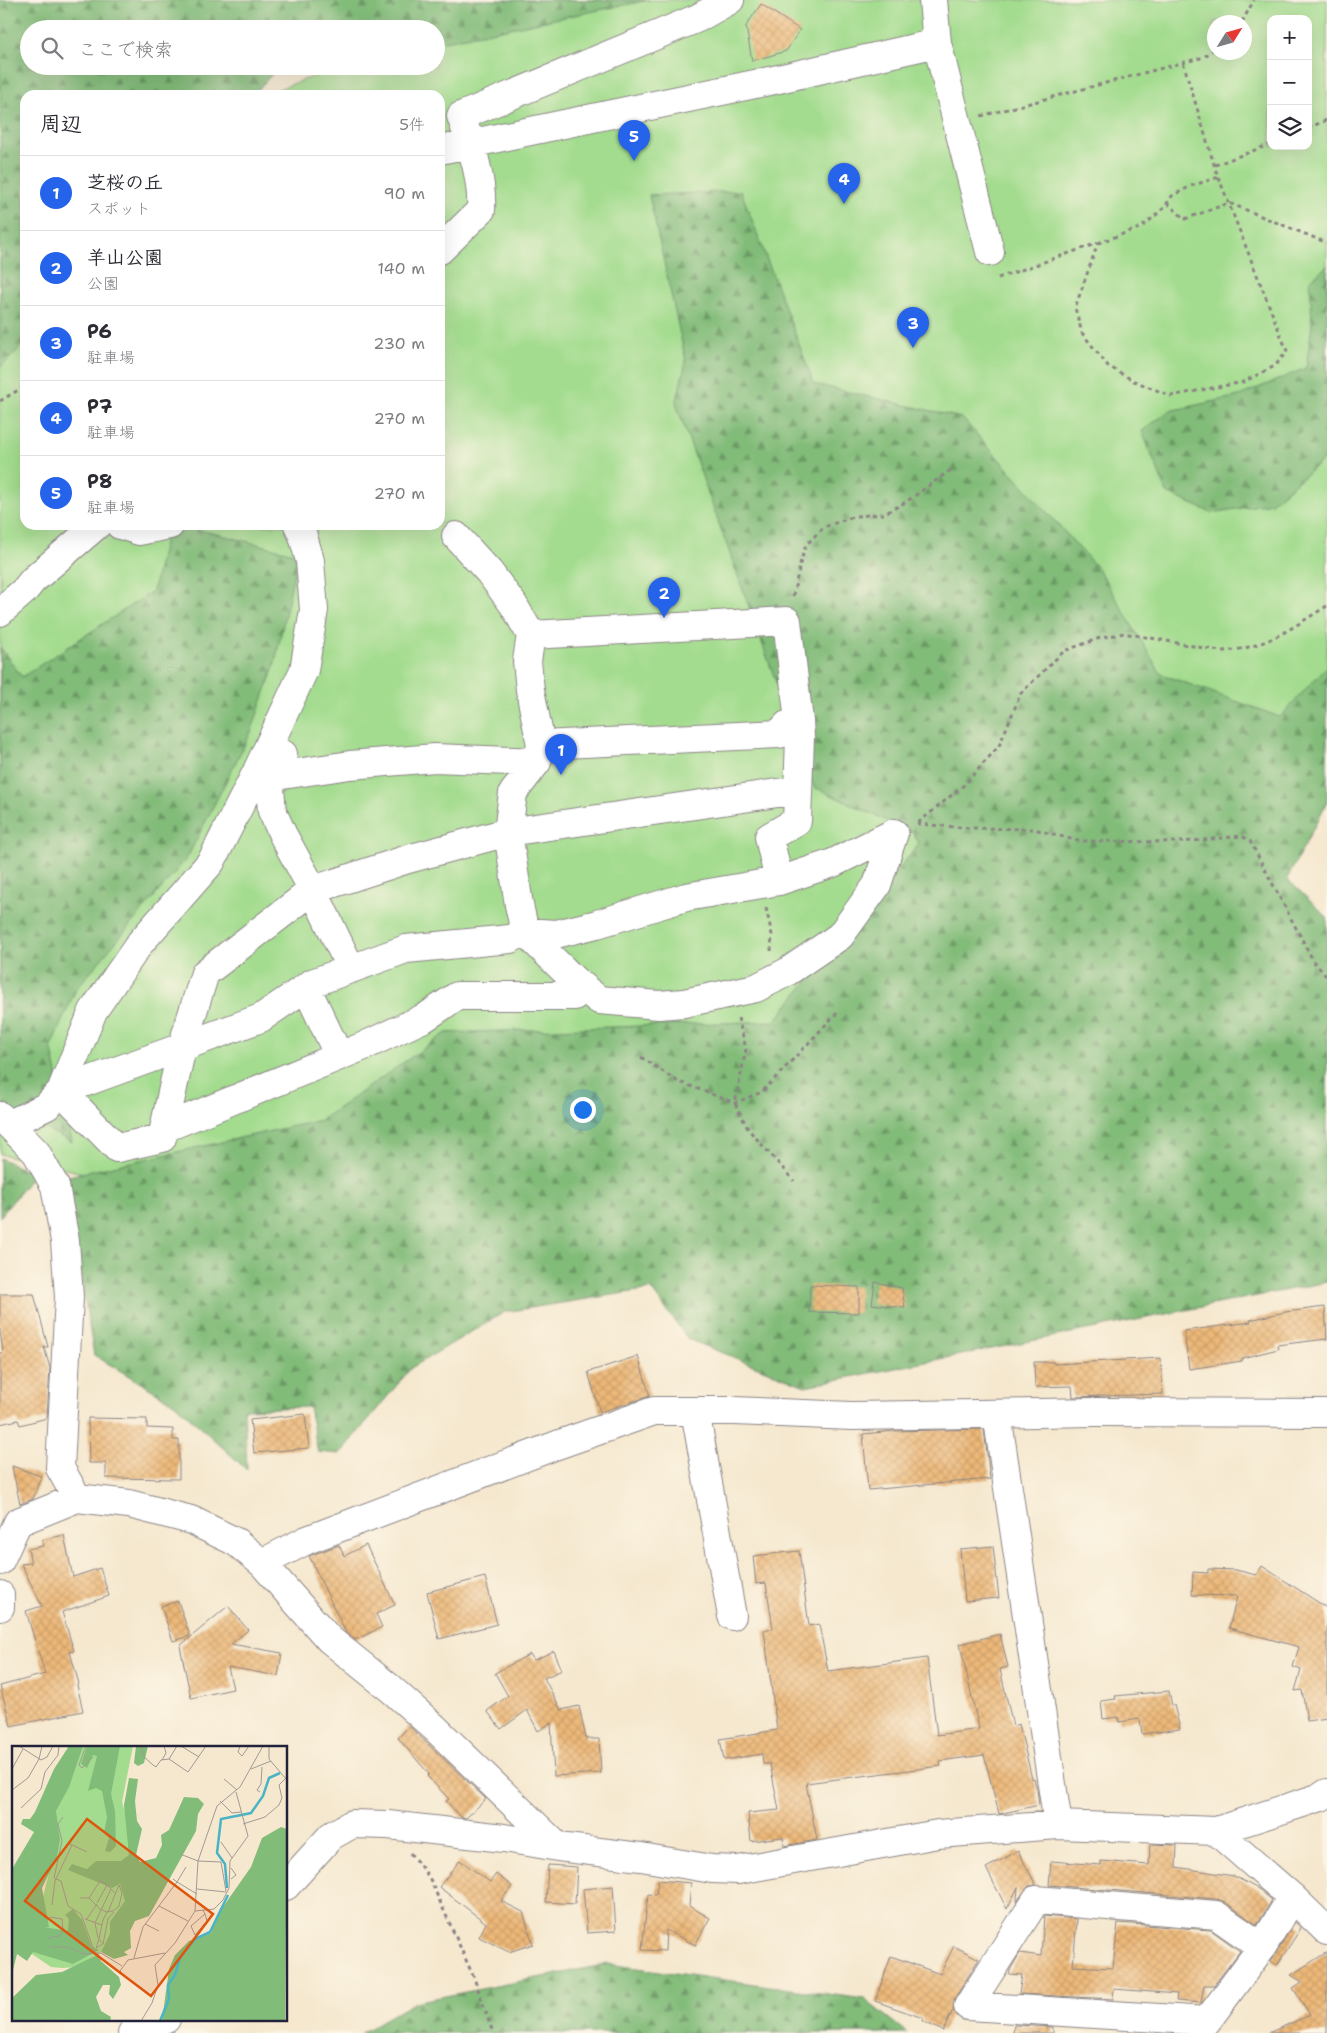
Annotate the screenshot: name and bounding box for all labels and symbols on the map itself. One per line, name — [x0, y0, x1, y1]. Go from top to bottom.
north arrow — [1207, 15, 1252, 60]
pin: 5 — [618, 120, 650, 161]
pin: 4 — [828, 163, 860, 204]
pin: 3 — [897, 307, 929, 348]
pin: 2 — [648, 577, 680, 618]
pin: 1 — [545, 734, 577, 775]
your location — [570, 1097, 596, 1123]
inset map — [12, 1746, 288, 2020]

